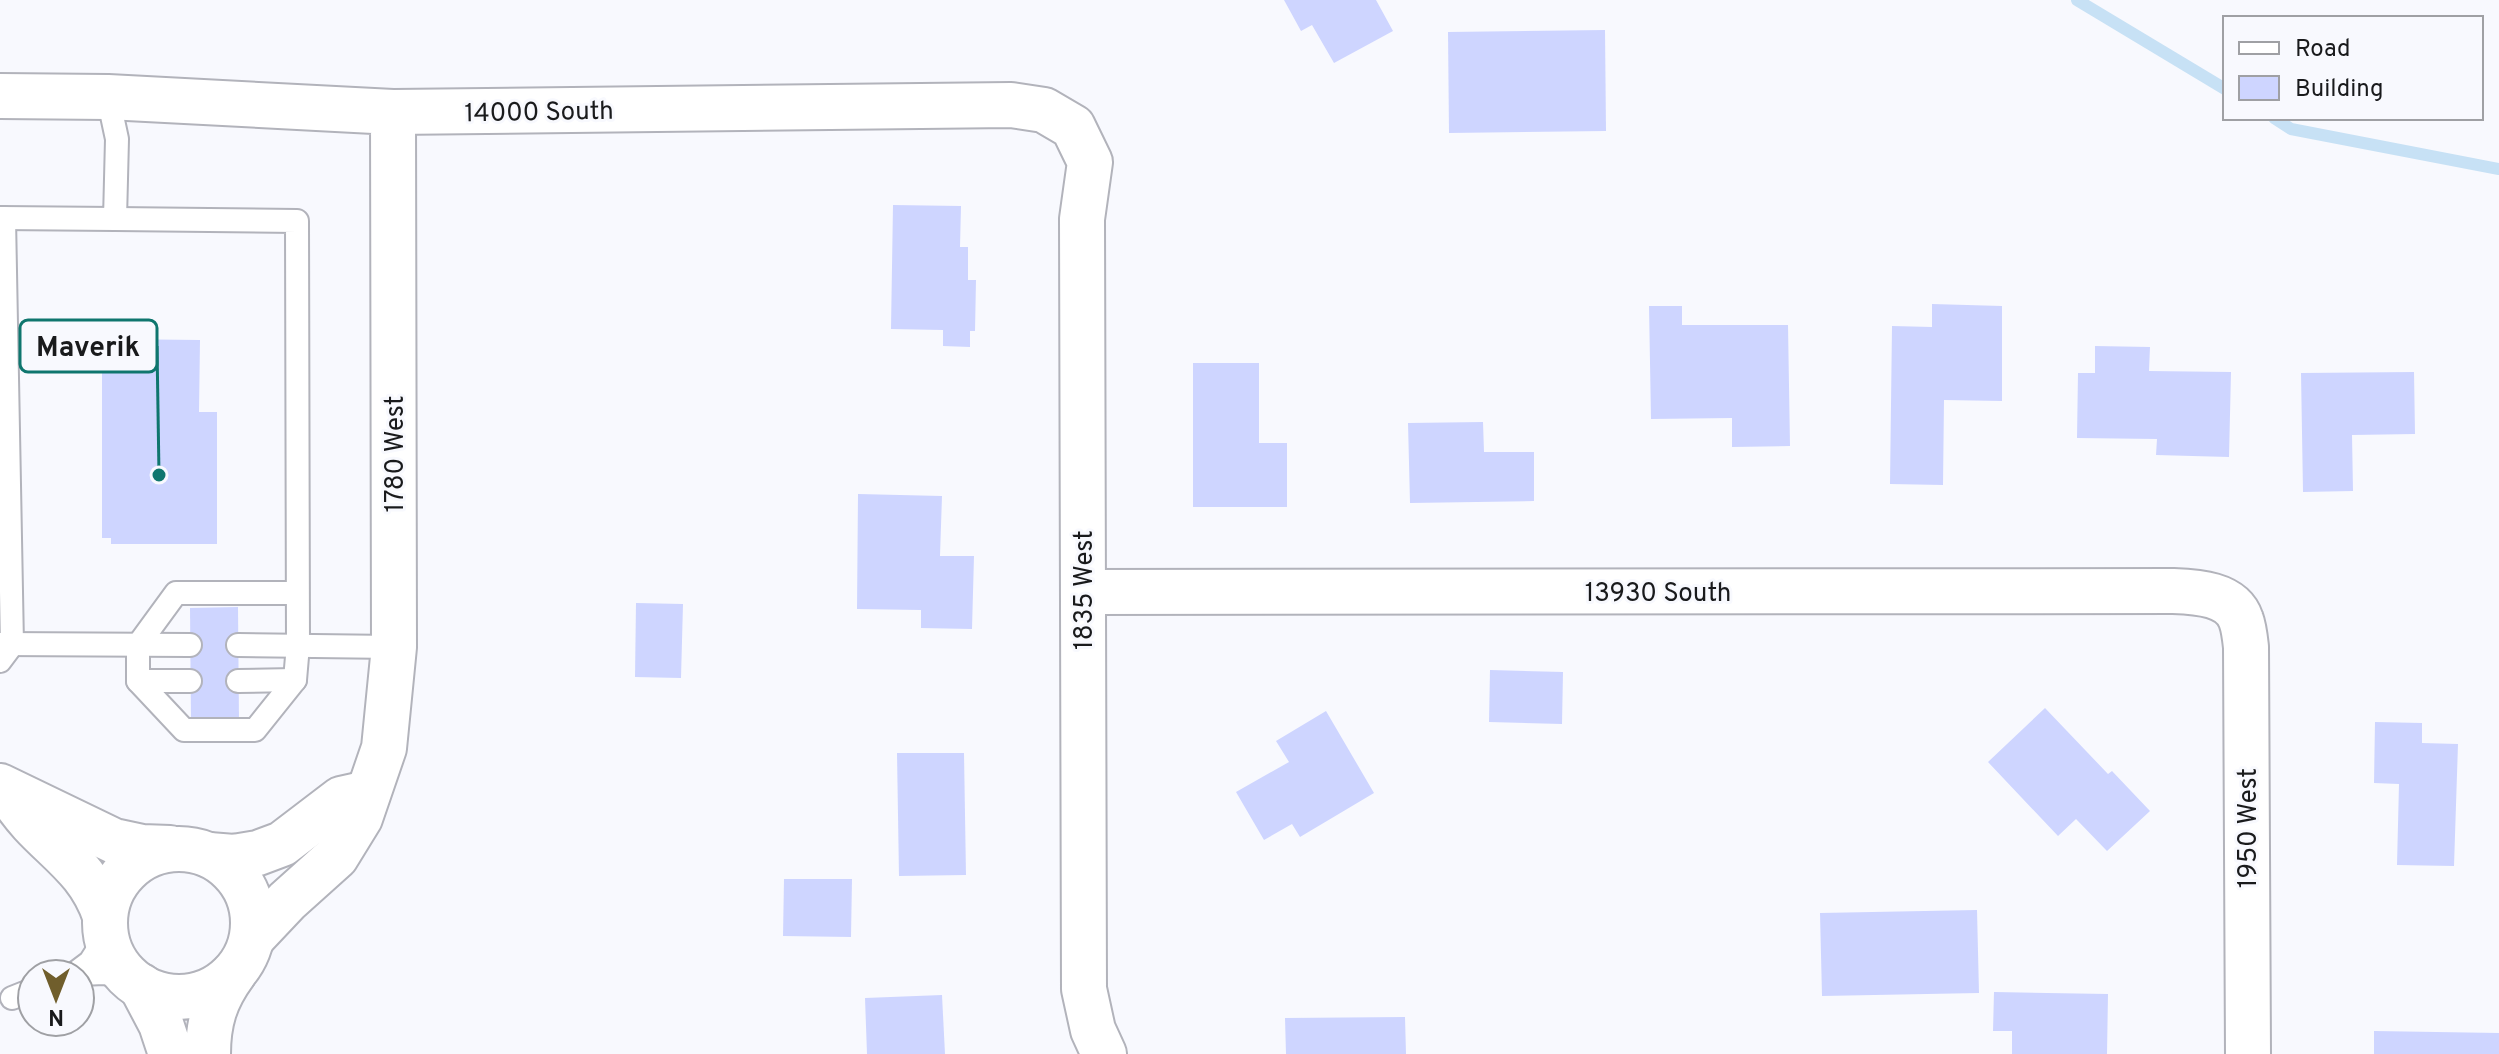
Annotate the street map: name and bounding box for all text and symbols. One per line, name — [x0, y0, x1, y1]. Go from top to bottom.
legend — [2223, 16, 2483, 120]
text: Road — [2295, 35, 2351, 65]
text: Building — [2295, 75, 2384, 105]
street label: 14000 South — [464, 96, 614, 131]
callout: Maverik — [20, 320, 157, 372]
text: Maverik — [36, 331, 140, 367]
street label: 1780 West — [380, 395, 413, 513]
street label: 1835 West — [1069, 530, 1102, 650]
street label: 13930 South — [1585, 578, 1731, 611]
street label: 1950 West — [2233, 768, 2266, 888]
north arrow — [16, 958, 96, 1038]
text: N — [48, 1002, 64, 1029]

